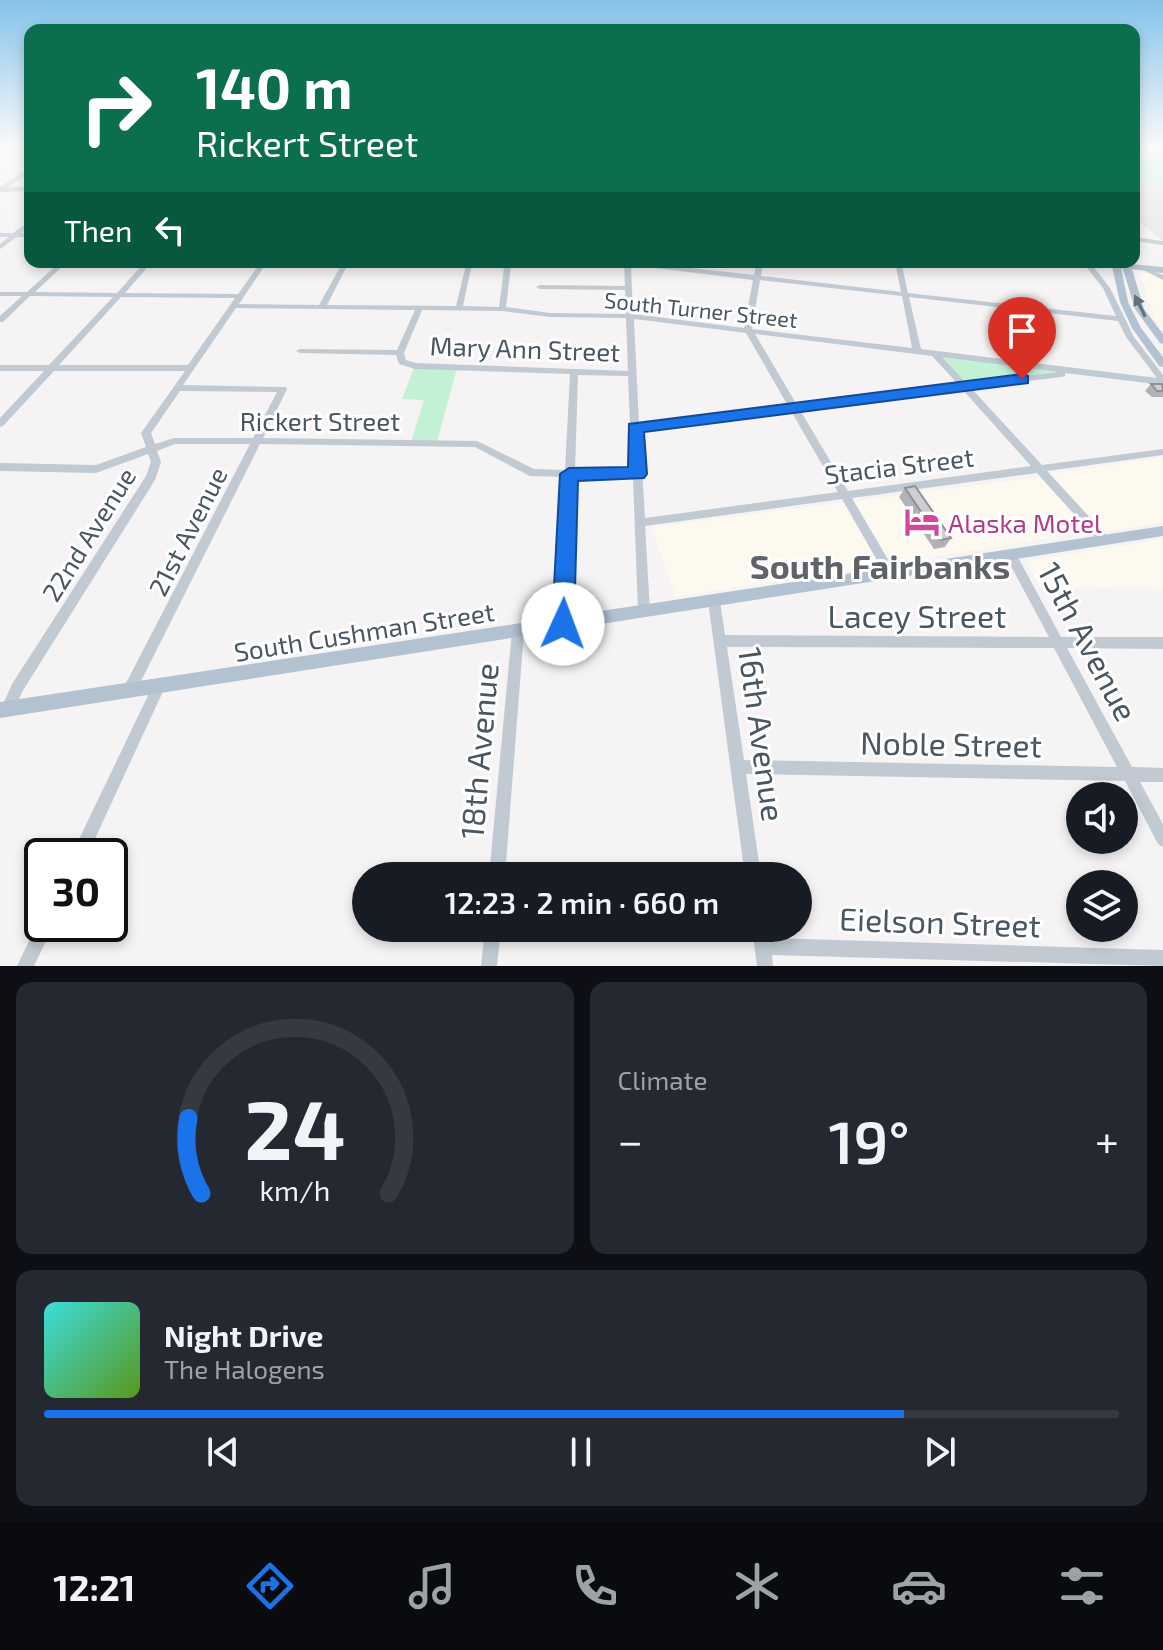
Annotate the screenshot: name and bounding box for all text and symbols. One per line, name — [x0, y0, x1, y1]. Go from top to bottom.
text: 140 m — [196, 53, 353, 120]
icon: right — [64, 56, 168, 160]
text: Rickert Street — [196, 121, 418, 164]
icon: left — [148, 208, 192, 252]
text: Then — [64, 212, 132, 248]
street label: South Turner Street — [603, 286, 799, 332]
one-way arrow — [1133, 295, 1147, 318]
pin — [988, 297, 1056, 379]
icon: arrive — [1000, 309, 1044, 353]
street label: Mary Ann Street — [429, 329, 621, 367]
street label: Rickert Street — [240, 405, 400, 436]
street label: Stacia Street — [823, 440, 975, 490]
street label: 21st Avenue — [141, 461, 233, 601]
street label: 22nd Avenue — [35, 462, 141, 606]
hotel icon: Alaska Motel — [903, 503, 941, 541]
place label: Alaska Motel — [948, 507, 1102, 538]
district label: South Fairbanks — [750, 545, 1010, 586]
street label: 15th Avenue — [1031, 555, 1147, 727]
position arrow — [521, 582, 605, 666]
street label: South Cushman Street — [232, 595, 496, 667]
street label: Lacey Street — [828, 596, 1006, 634]
street label: 16th Avenue — [732, 644, 794, 824]
street label: 18th Avenue — [451, 661, 505, 841]
street label: Noble Street — [860, 722, 1042, 764]
map controls — [1066, 782, 1138, 942]
button: sound — [1066, 782, 1138, 854]
speed limit sign: 30 — [24, 838, 128, 942]
button: layers — [1066, 870, 1138, 942]
text: 12:23 · 2 min · 660 m — [445, 884, 719, 920]
street label: Eielson Street — [839, 898, 1041, 944]
text: Climate — [618, 1064, 707, 1095]
text: 24 — [244, 1077, 345, 1177]
text: 19° — [828, 1104, 910, 1176]
text: − — [618, 1113, 643, 1166]
text: + — [1095, 1113, 1119, 1166]
text: km/h — [259, 1172, 330, 1207]
text: Night Drive — [164, 1317, 323, 1353]
text: The Halogens — [164, 1353, 325, 1384]
icon: previous — [201, 1430, 245, 1474]
icon: pause — [559, 1430, 603, 1474]
icon: next — [918, 1430, 962, 1474]
icon: directions — [242, 1558, 298, 1614]
icon: music — [404, 1558, 460, 1614]
icon: phone — [567, 1558, 623, 1614]
icon: climate — [729, 1558, 785, 1614]
icon: car — [891, 1558, 947, 1614]
icon: filters — [1054, 1558, 1110, 1614]
text: 12:21 — [53, 1565, 135, 1608]

